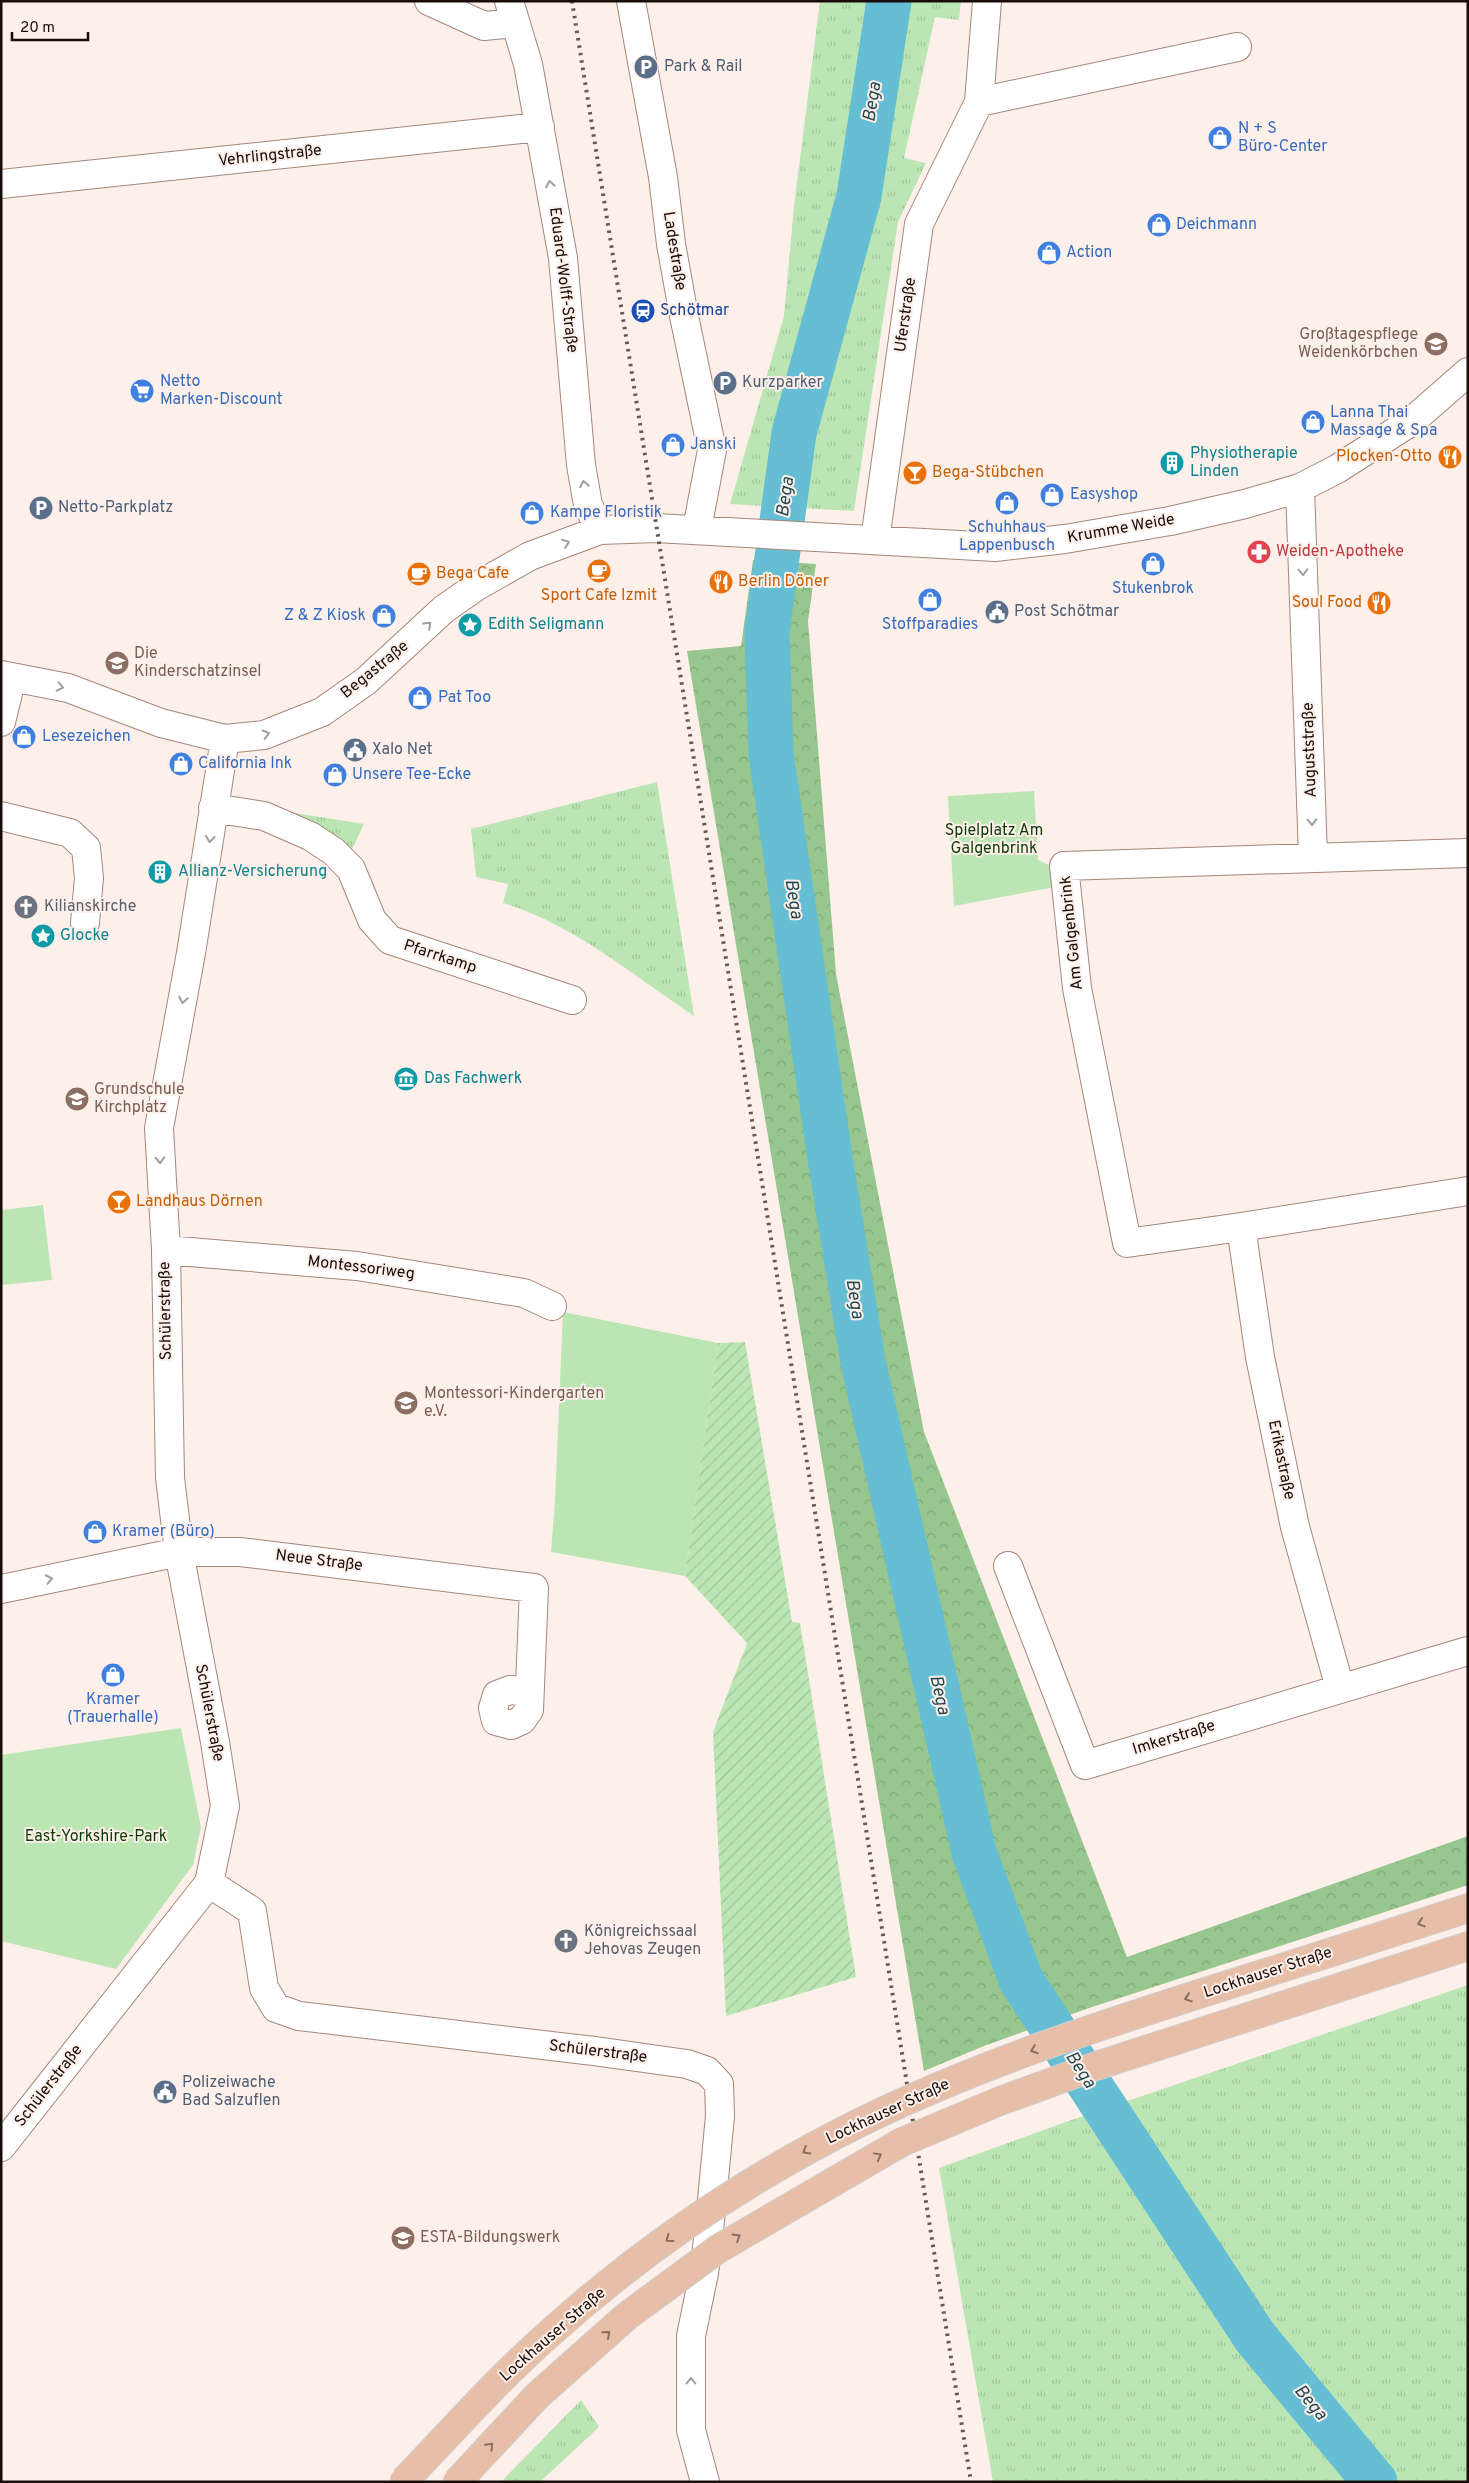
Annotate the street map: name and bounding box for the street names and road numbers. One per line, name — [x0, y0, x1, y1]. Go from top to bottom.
street label: Vehrlingstraße — [217, 141, 323, 171]
street label: Eduard-Wolff-Straße — [544, 206, 582, 354]
street label: Ladestraße — [658, 210, 690, 292]
street label: Uferstraße — [891, 276, 921, 354]
street label: Krumme Weide — [1066, 510, 1176, 548]
street label: Begastraße — [337, 637, 413, 703]
street label: Auguststraße — [1298, 702, 1322, 798]
street label: Am Galgenbrink — [1056, 875, 1088, 991]
street label: Pfarrkamp — [401, 936, 479, 978]
street label: Montessoriweg — [306, 1251, 416, 1285]
street label: Schülerstraße — [155, 1261, 177, 1361]
street label: Erikastraße — [1263, 1418, 1299, 1502]
street label: Neue Straße — [274, 1546, 364, 1576]
street label: Schülerstraße — [190, 1663, 228, 1763]
street label: Imkerstraße — [1130, 1716, 1218, 1760]
street label: Lockhauser Straße — [1201, 1943, 1335, 2003]
street label: Schülerstraße — [548, 2036, 648, 2068]
street label: Schülerstraße — [11, 2041, 87, 2131]
street label: Lockhauser Straße — [823, 2075, 953, 2149]
street label: Lockhauser Straße — [496, 2284, 610, 2386]

